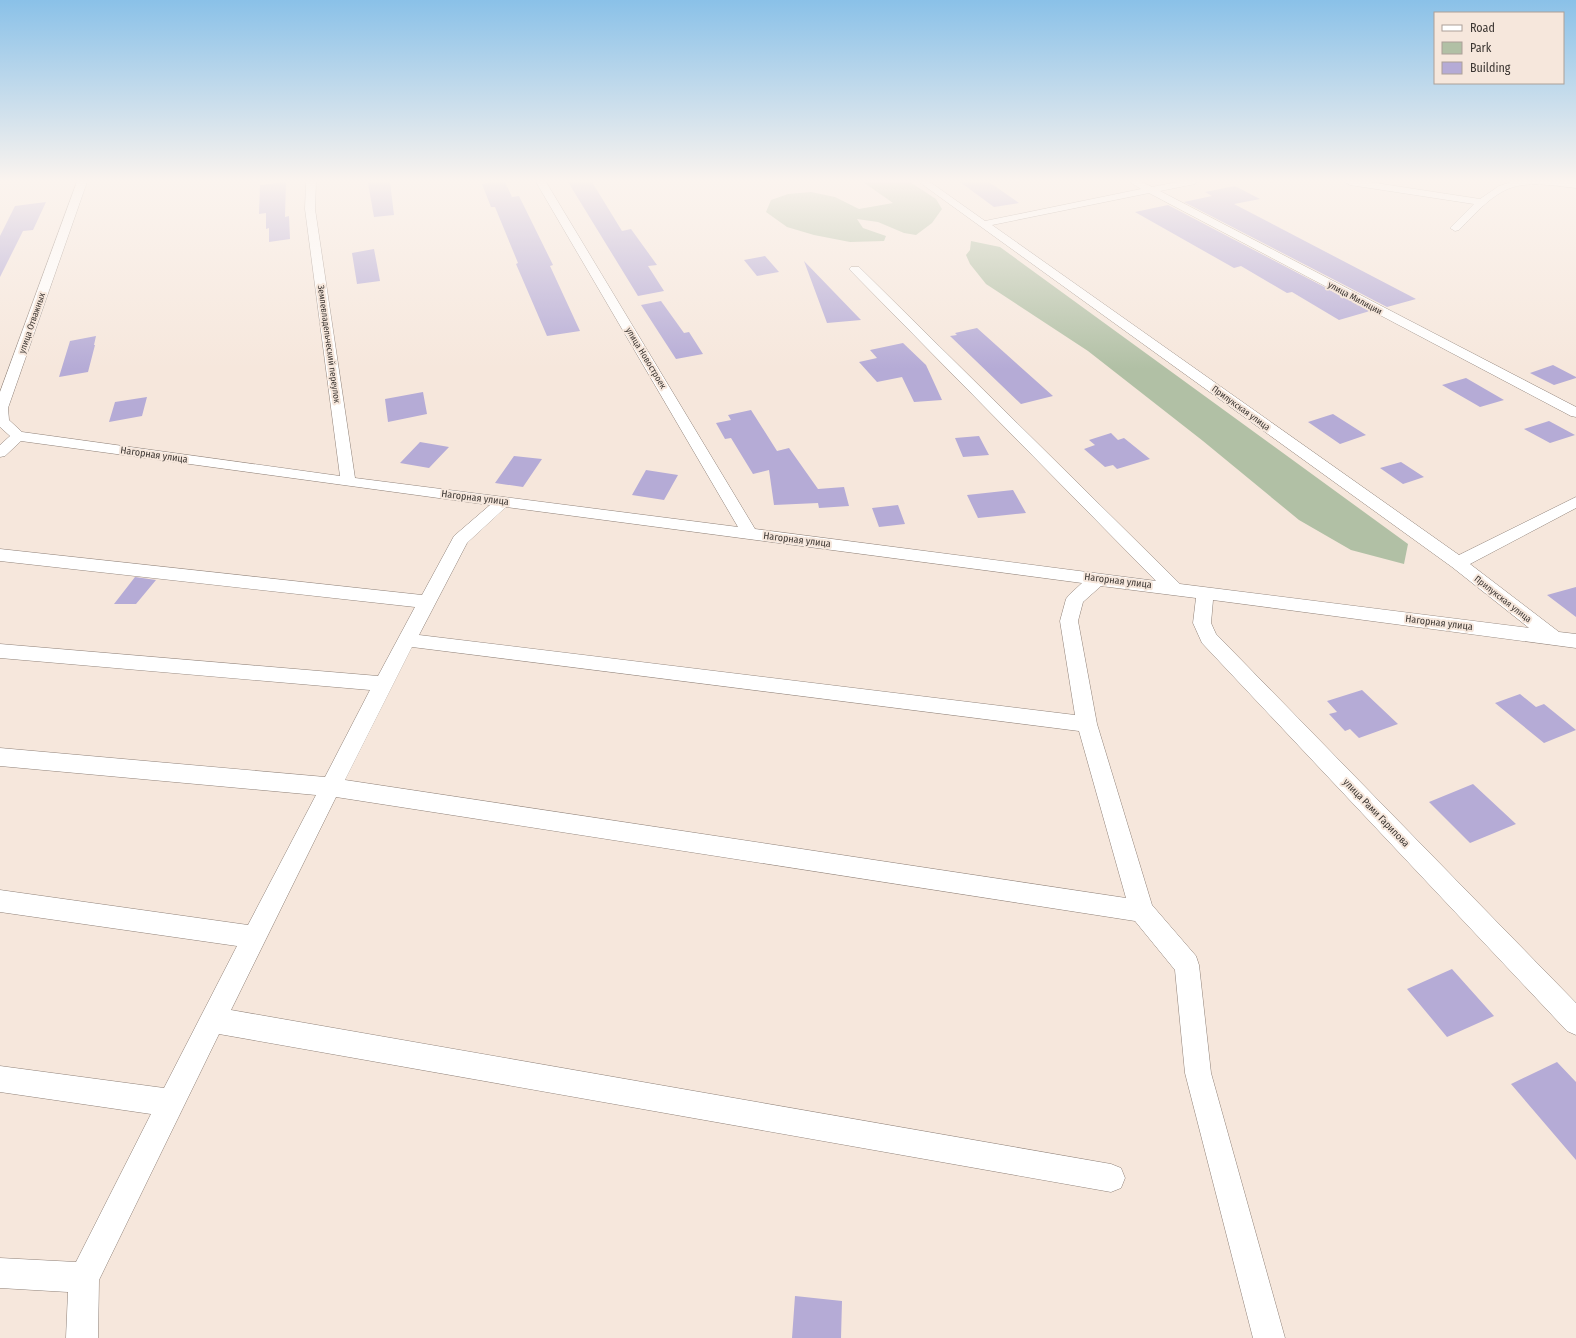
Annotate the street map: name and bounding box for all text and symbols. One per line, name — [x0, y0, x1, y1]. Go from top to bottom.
legend — [1434, 12, 1564, 84]
text: Road — [1470, 21, 1495, 35]
text: Park — [1470, 41, 1492, 55]
text: Building — [1470, 61, 1511, 75]
street label: улица Милиции — [1326, 280, 1384, 317]
street label: Землевладельческий переулок — [316, 284, 342, 404]
street label: улица Отважных — [17, 291, 47, 355]
street label: улица Новостроек — [624, 326, 669, 391]
street label: Прилукская улица — [1210, 384, 1272, 433]
street label: Нагорная улица — [120, 444, 188, 466]
street label: Нагорная улица — [441, 488, 509, 508]
street label: Нагорная улица — [763, 530, 831, 550]
street label: Нагорная улица — [1084, 571, 1152, 591]
street label: Прилукская улица — [1473, 574, 1534, 625]
street label: Нагорная улица — [1405, 613, 1473, 633]
street label: улица Рами Гарипова — [1340, 776, 1412, 850]

